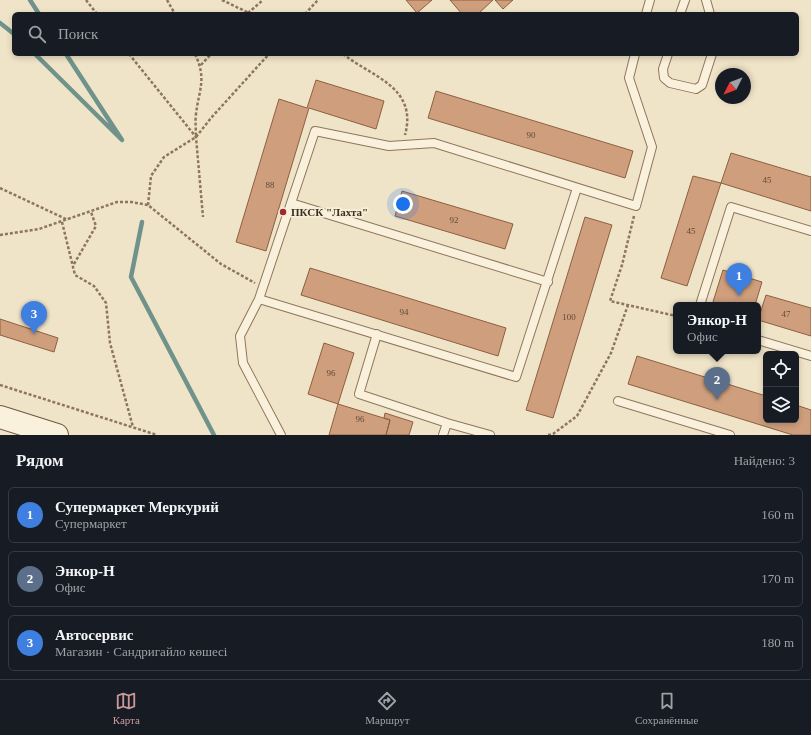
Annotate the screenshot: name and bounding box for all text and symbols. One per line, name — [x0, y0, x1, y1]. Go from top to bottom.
search box — [12, 12, 799, 56]
icon: search — [26, 23, 48, 45]
text: Поиск — [58, 26, 98, 42]
north arrow — [715, 68, 751, 104]
house number: 90 — [527, 130, 536, 140]
house number: 45 — [763, 175, 772, 185]
house number: 88 — [266, 180, 275, 190]
your location — [393, 194, 413, 214]
place label: ПКСК "Лахта" — [291, 206, 368, 218]
marker: ПКСК "Лахта" — [278, 207, 288, 217]
house number: 92 — [450, 215, 459, 225]
house number: 45 — [687, 226, 696, 236]
pin: 1 — [726, 263, 752, 296]
pin: 3 — [21, 301, 47, 334]
popup — [673, 302, 761, 354]
house number: 94 — [400, 307, 409, 317]
house number: 47 — [782, 309, 791, 319]
house number: 100 — [562, 312, 576, 322]
text: Энкор-Н — [687, 312, 747, 328]
text: Офис — [687, 329, 718, 344]
map controls — [763, 351, 799, 423]
button: locate — [763, 351, 799, 387]
pin: 2 — [704, 367, 730, 400]
house number: 96 — [327, 368, 336, 378]
button: layers — [763, 387, 799, 423]
house number: 96 — [356, 414, 365, 424]
text: Рядом — [16, 451, 64, 470]
text: Найдено: 3 — [734, 453, 795, 468]
text: Супермаркет Меркурий — [55, 499, 219, 515]
text: 1 — [27, 507, 33, 522]
text: 160 m — [761, 507, 794, 522]
text: Супермаркет — [55, 516, 127, 531]
text: Энкор-Н — [55, 563, 115, 579]
text: 2 — [27, 571, 33, 586]
text: 170 m — [761, 571, 794, 586]
text: Офис — [55, 580, 86, 595]
text: Автосервис — [55, 627, 133, 643]
text: 3 — [27, 635, 33, 650]
text: 180 m — [761, 635, 794, 650]
text: Магазин · Сандригайло көшесі — [55, 644, 227, 659]
tab: Карта — [113, 690, 140, 726]
tab: Маршрут — [365, 690, 410, 726]
tab: Сохранённые — [635, 690, 698, 726]

